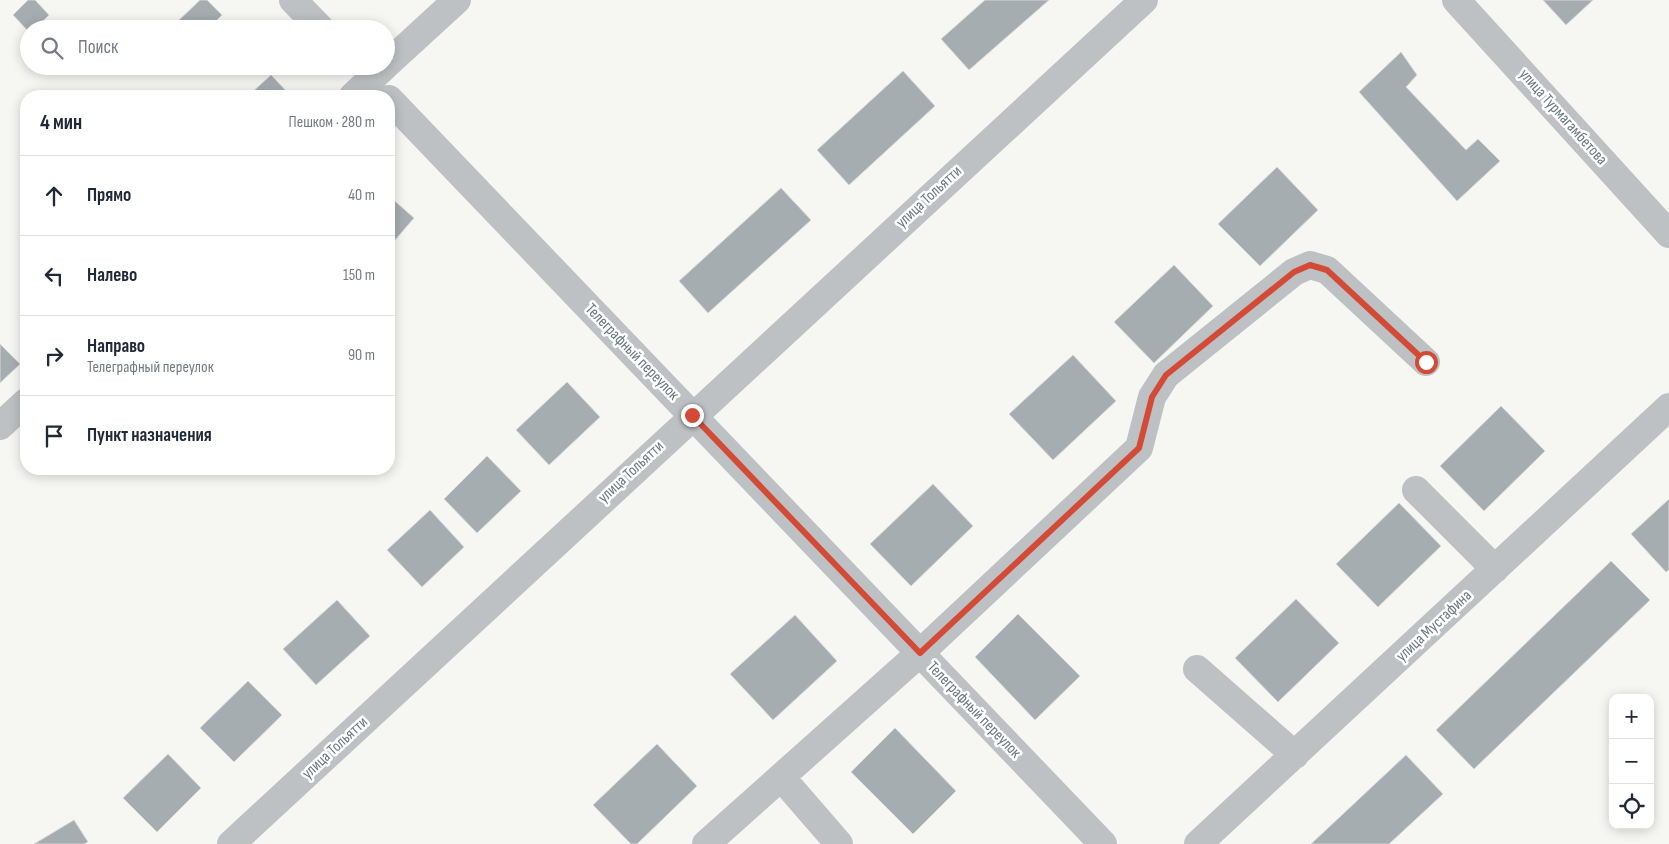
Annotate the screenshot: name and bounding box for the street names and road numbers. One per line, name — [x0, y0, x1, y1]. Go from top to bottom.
street label: улица Турмагамбетова — [1515, 65, 1611, 169]
street label: улица Тольятти — [892, 162, 966, 232]
street label: Телеграфный переулок — [581, 300, 684, 405]
street label: улица Тольятти — [594, 437, 668, 507]
street label: улица Мустафина — [1392, 586, 1476, 666]
street label: Телеграфный переулок — [923, 658, 1026, 763]
street label: улица Тольятти — [298, 713, 372, 783]

